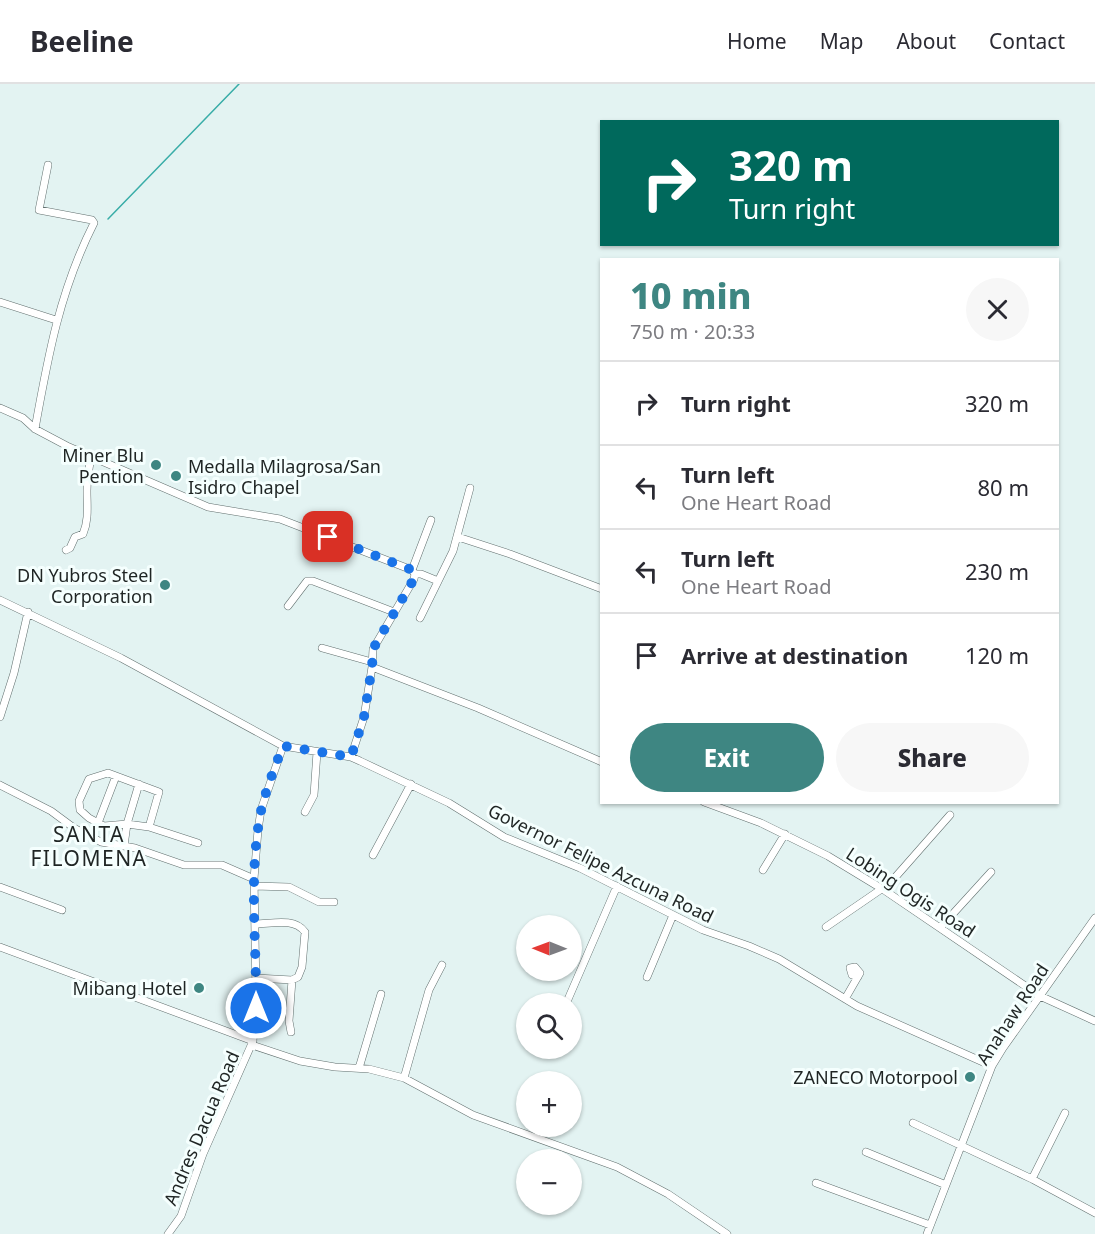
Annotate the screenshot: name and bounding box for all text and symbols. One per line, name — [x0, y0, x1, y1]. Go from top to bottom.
text: Beeline — [30, 22, 134, 60]
text: Home — [727, 27, 787, 55]
text: Map — [820, 27, 863, 55]
text: About — [896, 27, 956, 55]
text: Contact — [989, 27, 1065, 55]
text: 320 m — [729, 136, 853, 193]
icon: right — [630, 144, 708, 222]
text: Turn right — [729, 190, 855, 227]
text: 10 min — [630, 271, 751, 320]
button: close — [966, 278, 1029, 341]
text: 750 m · 20:33 — [630, 318, 755, 345]
icon: right — [630, 387, 663, 420]
text: Turn right — [681, 388, 791, 418]
text: 320 m — [965, 388, 1029, 418]
place label: Miner Blu Pention — [62, 443, 144, 488]
place label: Medalla Milagrosa/San Isidro Chapel — [188, 454, 381, 499]
marker: Miner Blu Pention — [149, 458, 163, 472]
text: Turn left — [681, 459, 775, 489]
marker: Medalla Milagrosa/San Isidro Chapel — [169, 469, 183, 483]
icon: left — [630, 471, 663, 504]
text: 80 m — [978, 472, 1029, 502]
text: One Heart Road — [681, 489, 832, 516]
pin — [302, 511, 353, 562]
icon: arrive — [311, 520, 344, 553]
text: Turn left — [681, 543, 775, 573]
icon: left — [630, 555, 663, 588]
text: 230 m — [965, 556, 1029, 586]
place label: DN Yubros Steel Corporation — [17, 563, 153, 608]
text: One Heart Road — [681, 573, 832, 600]
marker: DN Yubros Steel Corporation — [158, 578, 172, 592]
icon: arrive — [630, 639, 663, 672]
text: Arrive at destination — [681, 640, 908, 670]
text: 120 m — [965, 640, 1029, 670]
button: Exit — [630, 723, 824, 792]
button: Share — [836, 723, 1029, 792]
street label: Governor Felipe Azcuna Road — [484, 798, 718, 928]
district label: SANTA FILOMENA — [30, 820, 148, 872]
street label: Lobing Ogis Road — [842, 841, 980, 943]
north arrow — [516, 915, 582, 981]
map controls — [516, 915, 582, 1215]
street label: Anahaw Road — [970, 959, 1054, 1069]
place label: Mibang Hotel — [72, 976, 187, 1000]
position arrow — [224, 976, 288, 1040]
marker: Mibang Hotel — [192, 981, 206, 995]
button: search — [516, 993, 582, 1059]
street label: Andres Dacua Road — [158, 1047, 244, 1209]
place label: ZANECO Motorpool — [793, 1065, 958, 1089]
marker: ZANECO Motorpool — [963, 1070, 977, 1084]
button: + — [516, 1071, 582, 1137]
button: − — [516, 1149, 582, 1215]

